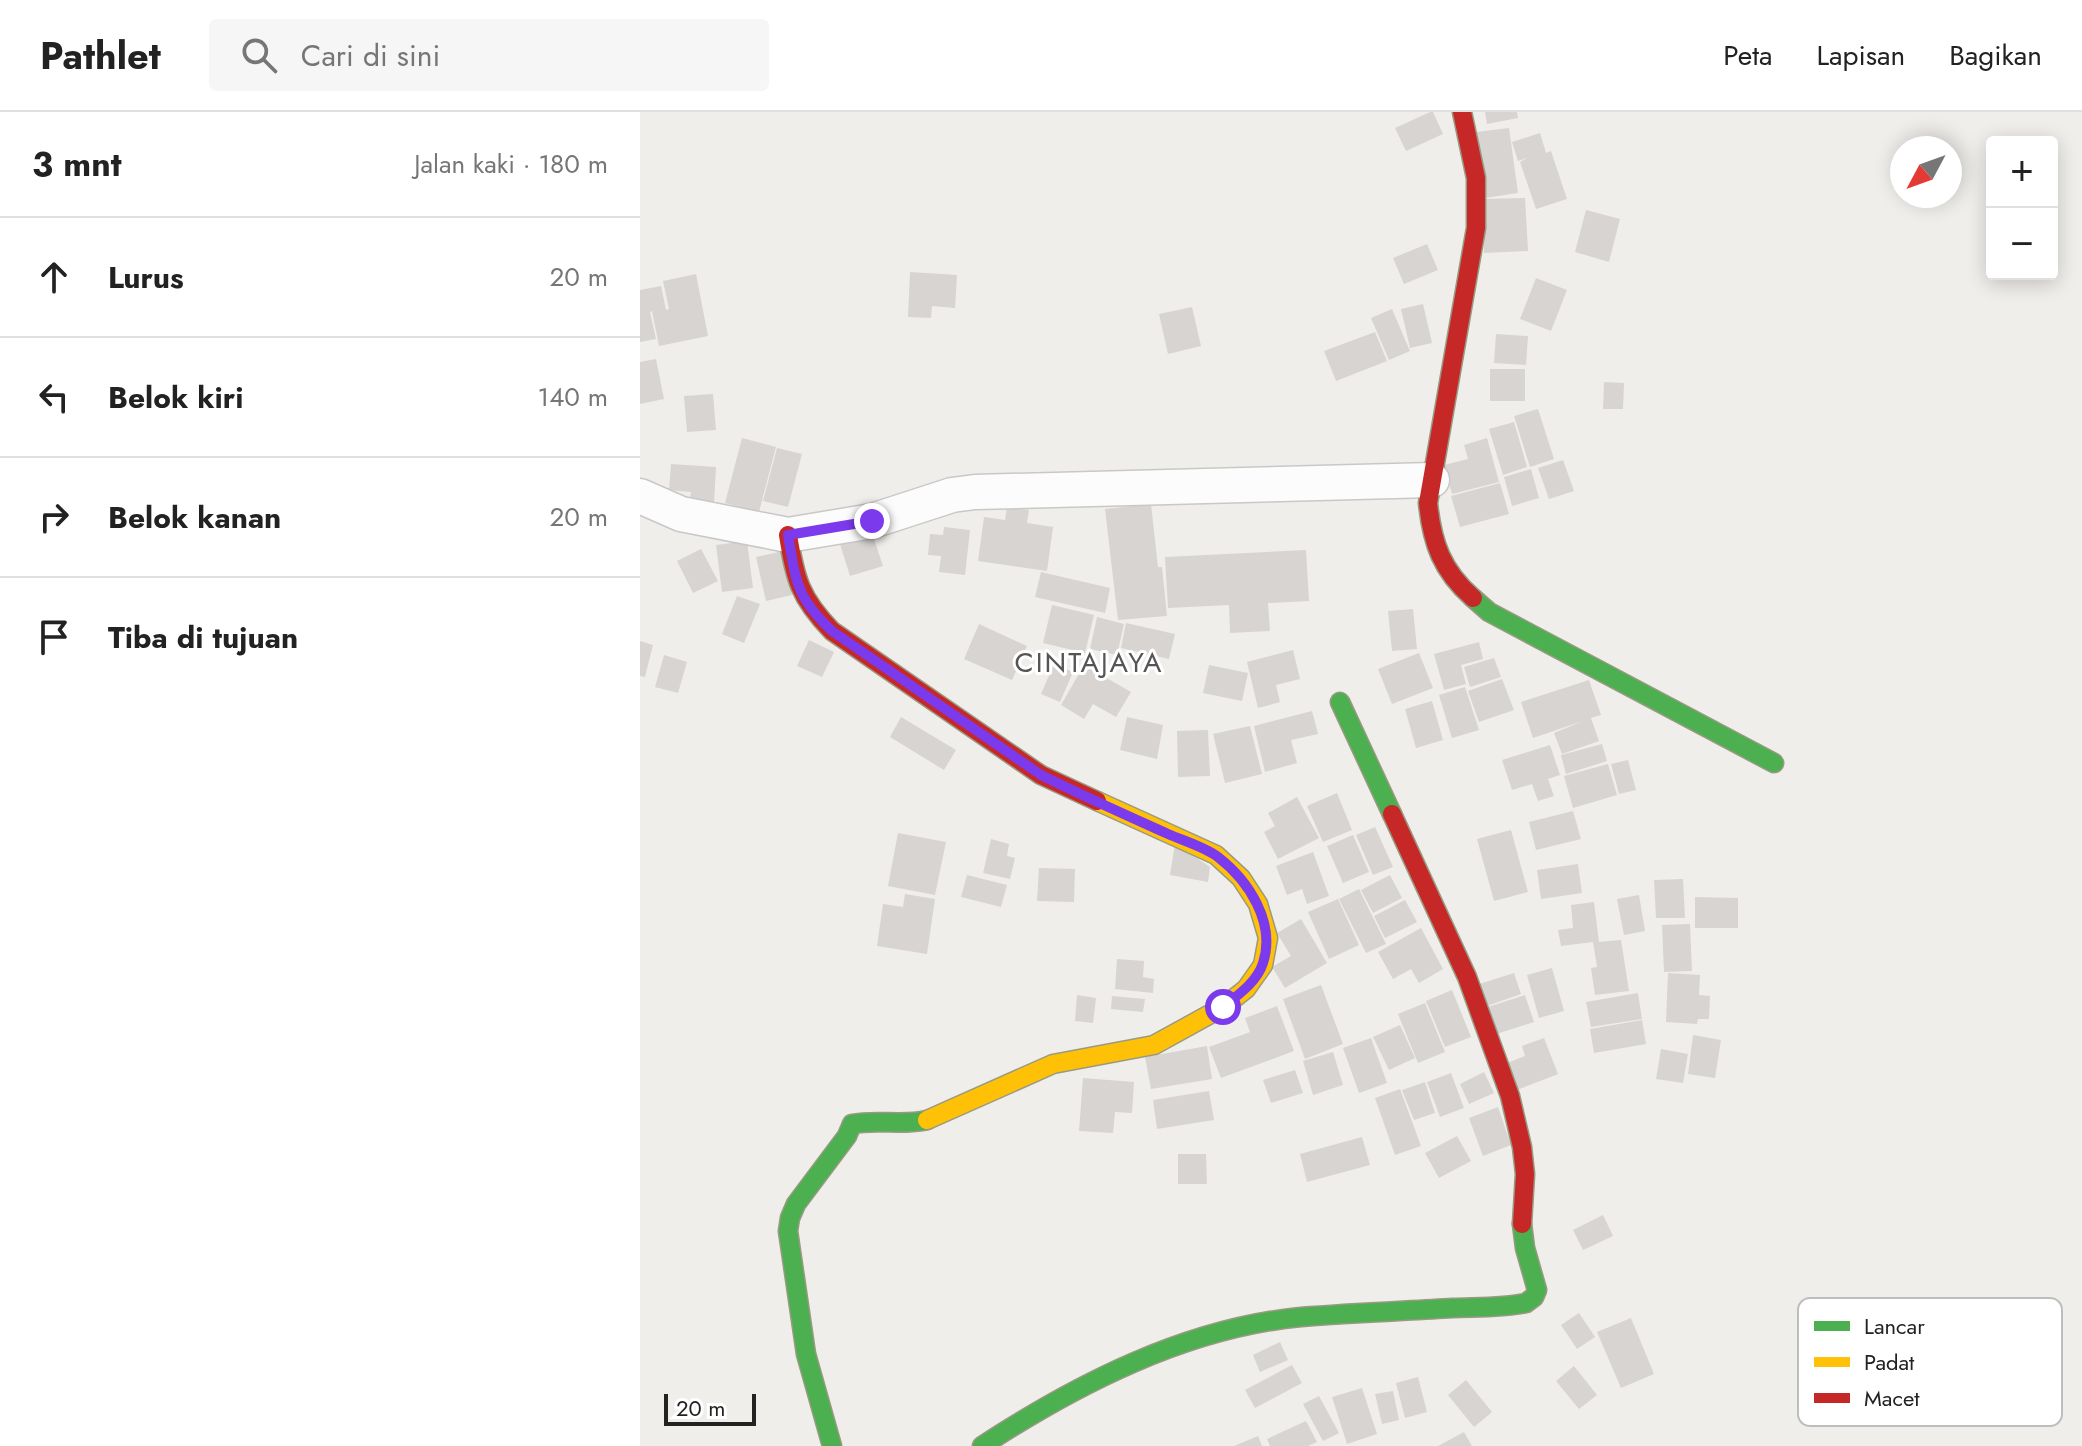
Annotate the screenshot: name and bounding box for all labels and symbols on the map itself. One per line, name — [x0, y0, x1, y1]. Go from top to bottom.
north arrow — [1890, 136, 1962, 208]
route end — [854, 503, 890, 539]
district label: CINTAJAYA — [1014, 642, 1164, 683]
route start — [1205, 989, 1241, 1025]
legend — [1798, 1298, 2062, 1426]
text: Lancar — [1864, 1310, 1925, 1342]
text: Padat — [1864, 1346, 1915, 1378]
text: Macet — [1864, 1382, 1920, 1414]
scale bar — [664, 1390, 756, 1426]

